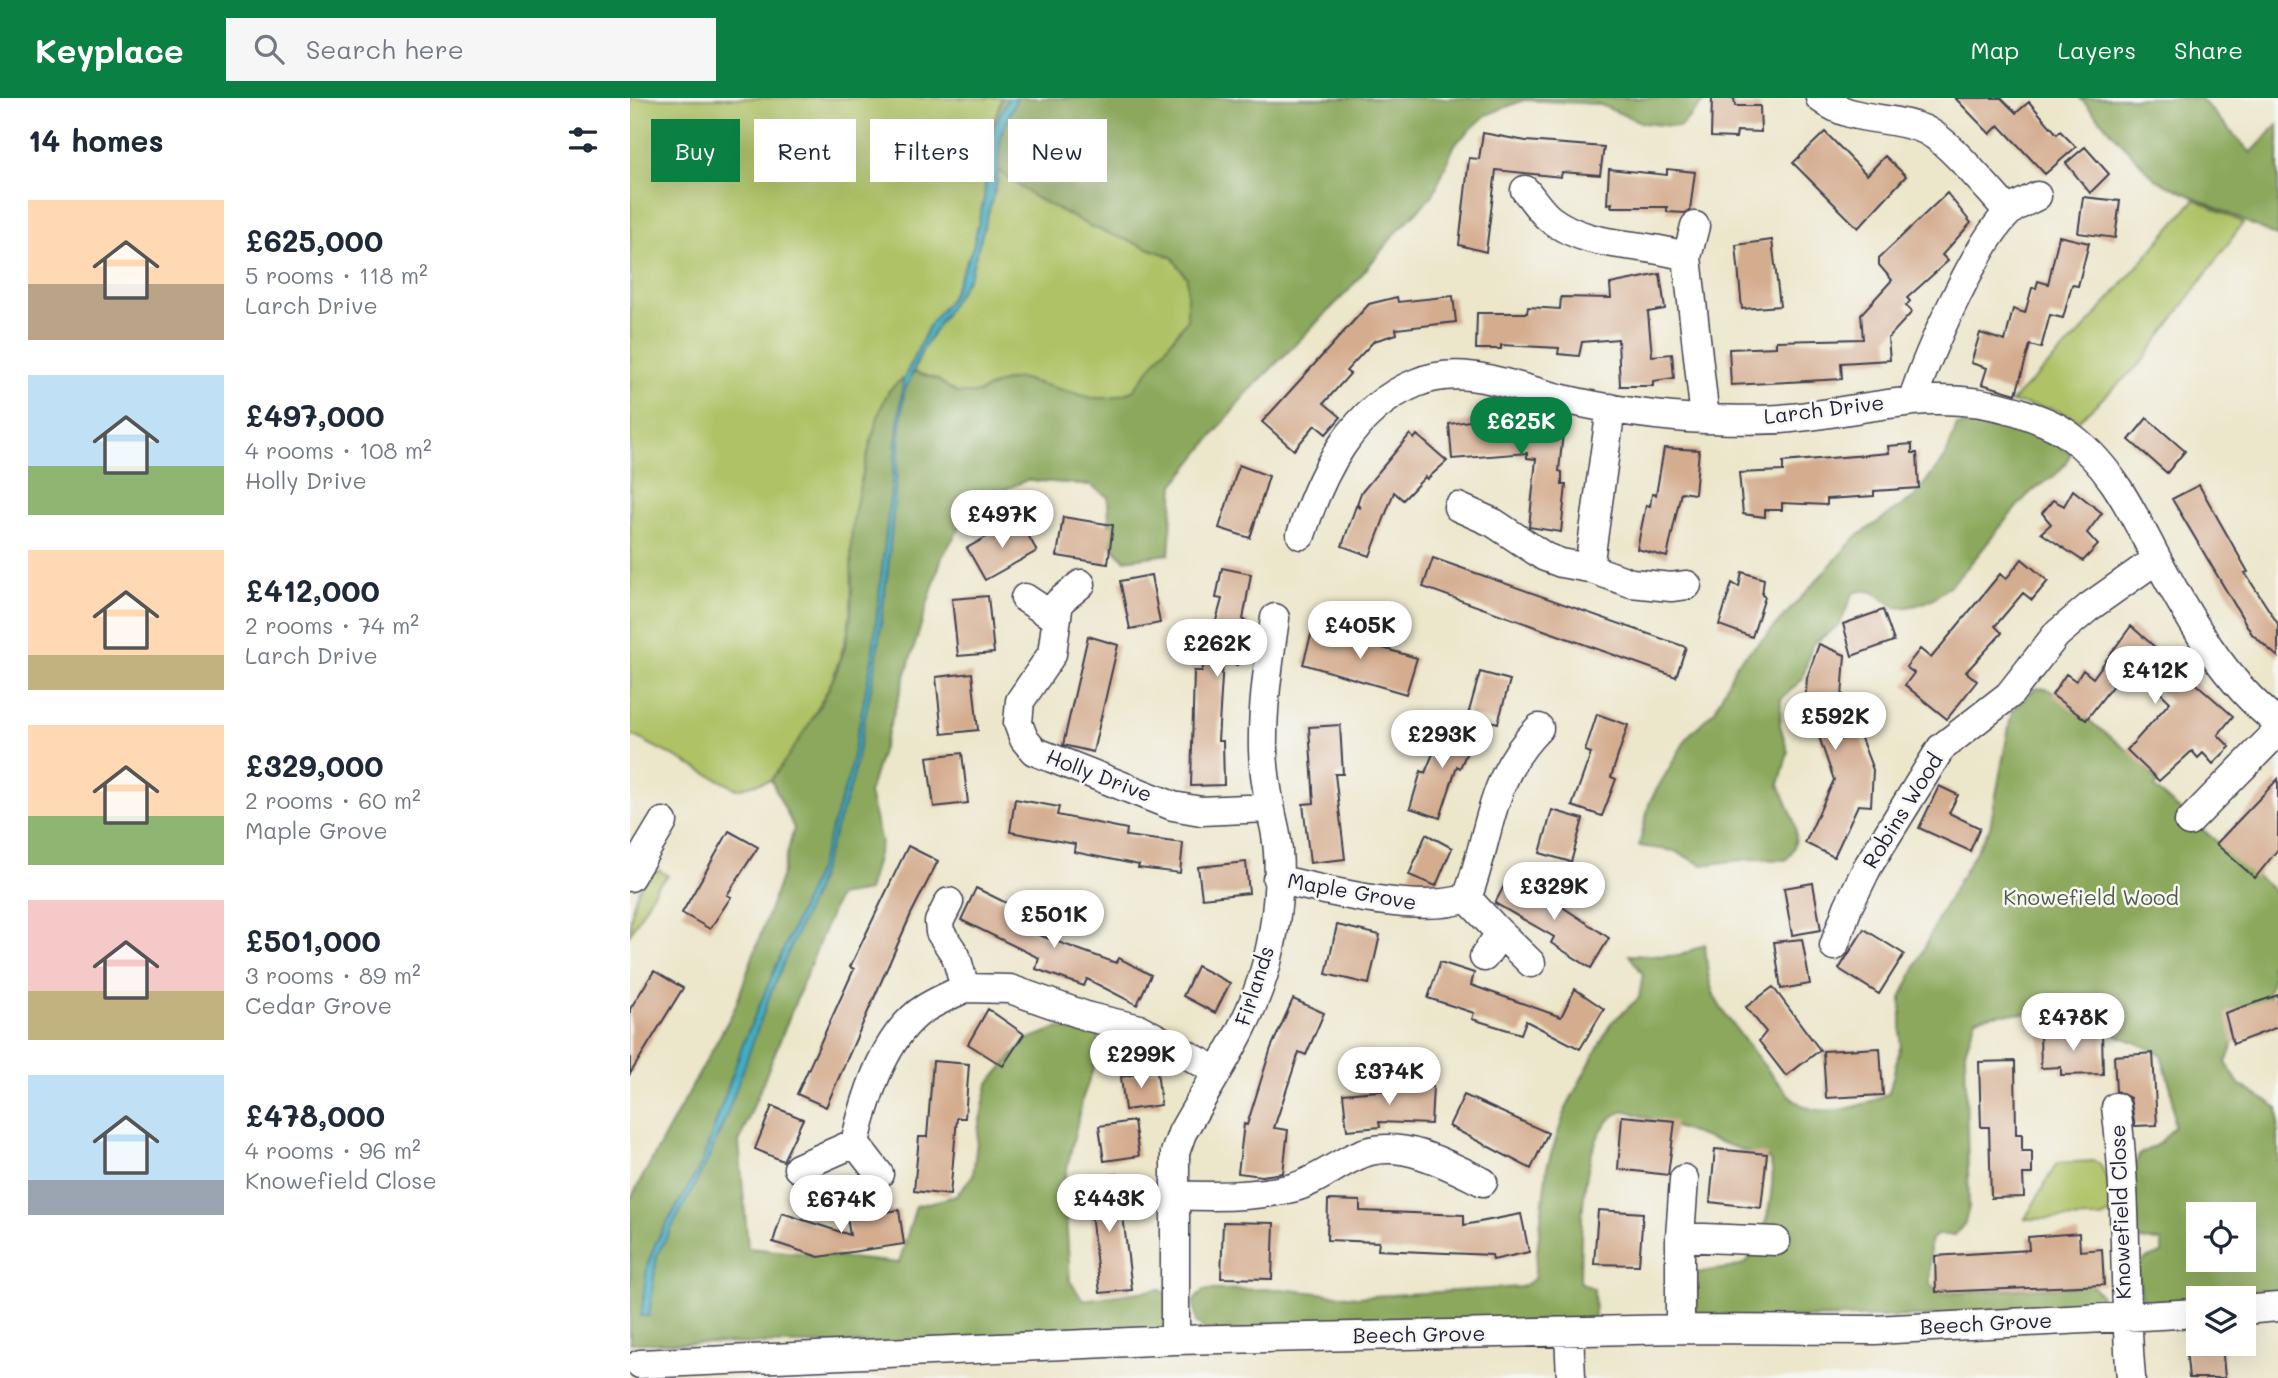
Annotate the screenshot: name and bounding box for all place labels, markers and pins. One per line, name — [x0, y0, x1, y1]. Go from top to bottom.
pin: £625K — [1472, 398, 1570, 457]
pin: £497K — [953, 490, 1051, 550]
pin: £405K — [1311, 602, 1409, 661]
pin: £262K — [1168, 620, 1266, 679]
pin: £412K — [2106, 646, 2204, 706]
pin: £592K — [1786, 692, 1884, 752]
pin: £293K — [1393, 710, 1491, 770]
pin: £329K — [1505, 862, 1603, 922]
pin: £501K — [1005, 890, 1103, 950]
pin: £478K — [2024, 993, 2122, 1053]
pin: £299K — [1092, 1030, 1190, 1090]
pin: £374K — [1340, 1048, 1438, 1107]
pin: £443K — [1060, 1174, 1158, 1234]
pin: £674K — [792, 1176, 890, 1235]

